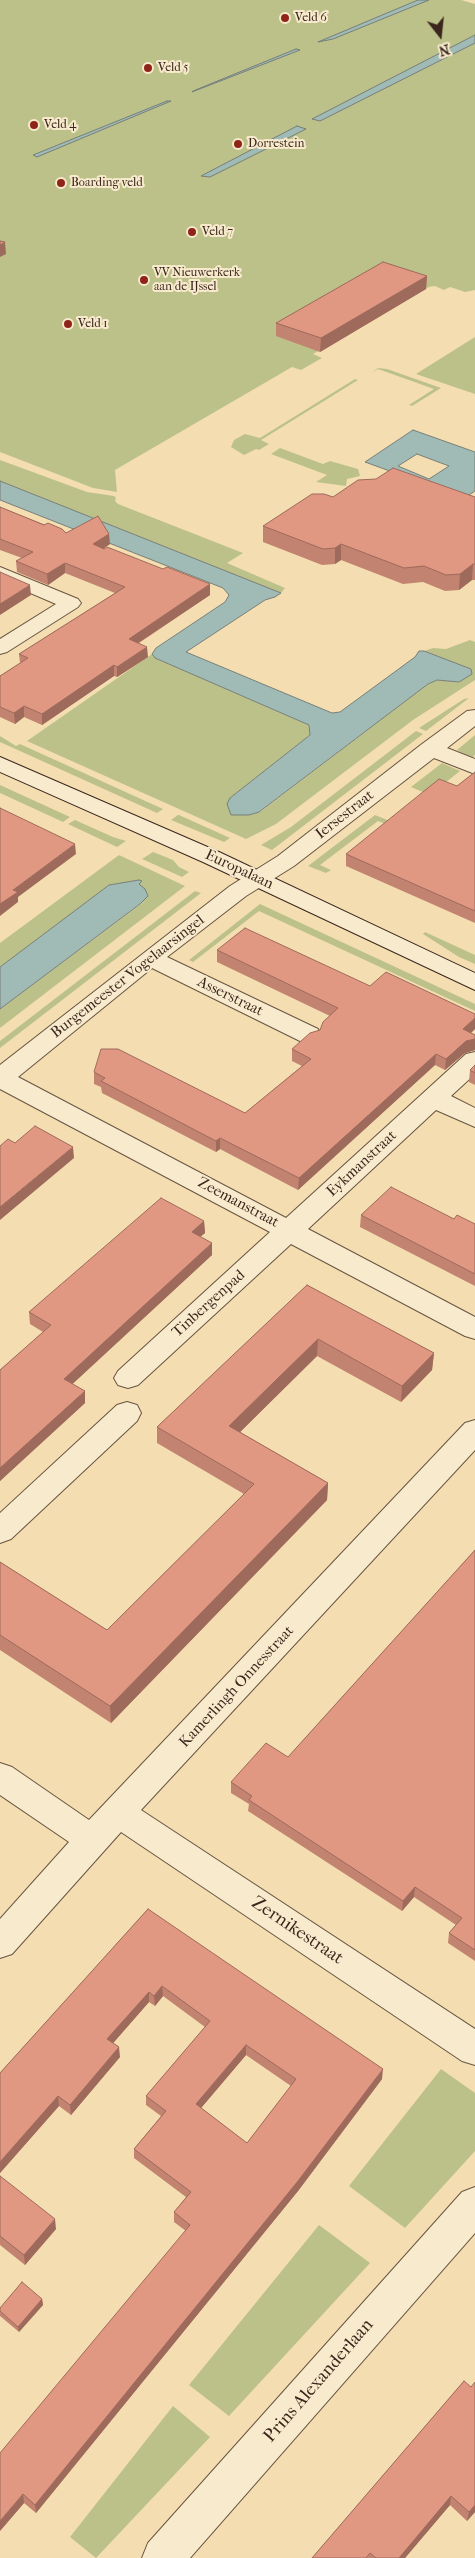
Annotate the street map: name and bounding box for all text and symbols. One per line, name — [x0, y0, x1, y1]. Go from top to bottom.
north arrow — [415, 10, 465, 60]
place label: Veld 6 — [295, 11, 327, 25]
marker: Veld 6 — [279, 12, 291, 24]
text: N — [437, 40, 452, 60]
place label: Veld 5 — [158, 61, 189, 75]
marker: Veld 5 — [142, 62, 154, 74]
place label: Veld 4 — [44, 118, 76, 132]
marker: Veld 4 — [28, 119, 40, 131]
place label: Dorrestein — [248, 137, 304, 151]
marker: Dorrestein — [232, 138, 244, 150]
place label: Boarding veld — [71, 176, 143, 190]
marker: Boarding veld — [55, 177, 67, 189]
place label: Veld 7 — [202, 225, 233, 239]
marker: Veld 7 — [186, 226, 198, 238]
place label: VV Nieuwerkerk aan de IJssel — [154, 266, 240, 294]
marker: VV Nieuwerkerk aan de IJssel — [138, 274, 150, 286]
place label: Veld 1 — [78, 317, 108, 331]
marker: Veld 1 — [62, 318, 74, 330]
street label: Iersestraat — [312, 787, 378, 843]
street label: Europalaan — [202, 846, 276, 894]
street label: Burgemeester Vogelaarsingel — [48, 912, 208, 1042]
street label: Asserstraat — [194, 973, 266, 1021]
street label: Eykmanstraat — [323, 1127, 401, 1201]
street label: Zeemanstraat — [194, 1174, 282, 1232]
street label: Tinbergenpad — [169, 1267, 249, 1341]
street label: Kamerlingh Onnesstraat — [176, 1622, 298, 1752]
street label: Zernikestraat — [247, 1892, 347, 1970]
street label: Prins Alexanderlaan — [260, 2315, 378, 2447]

